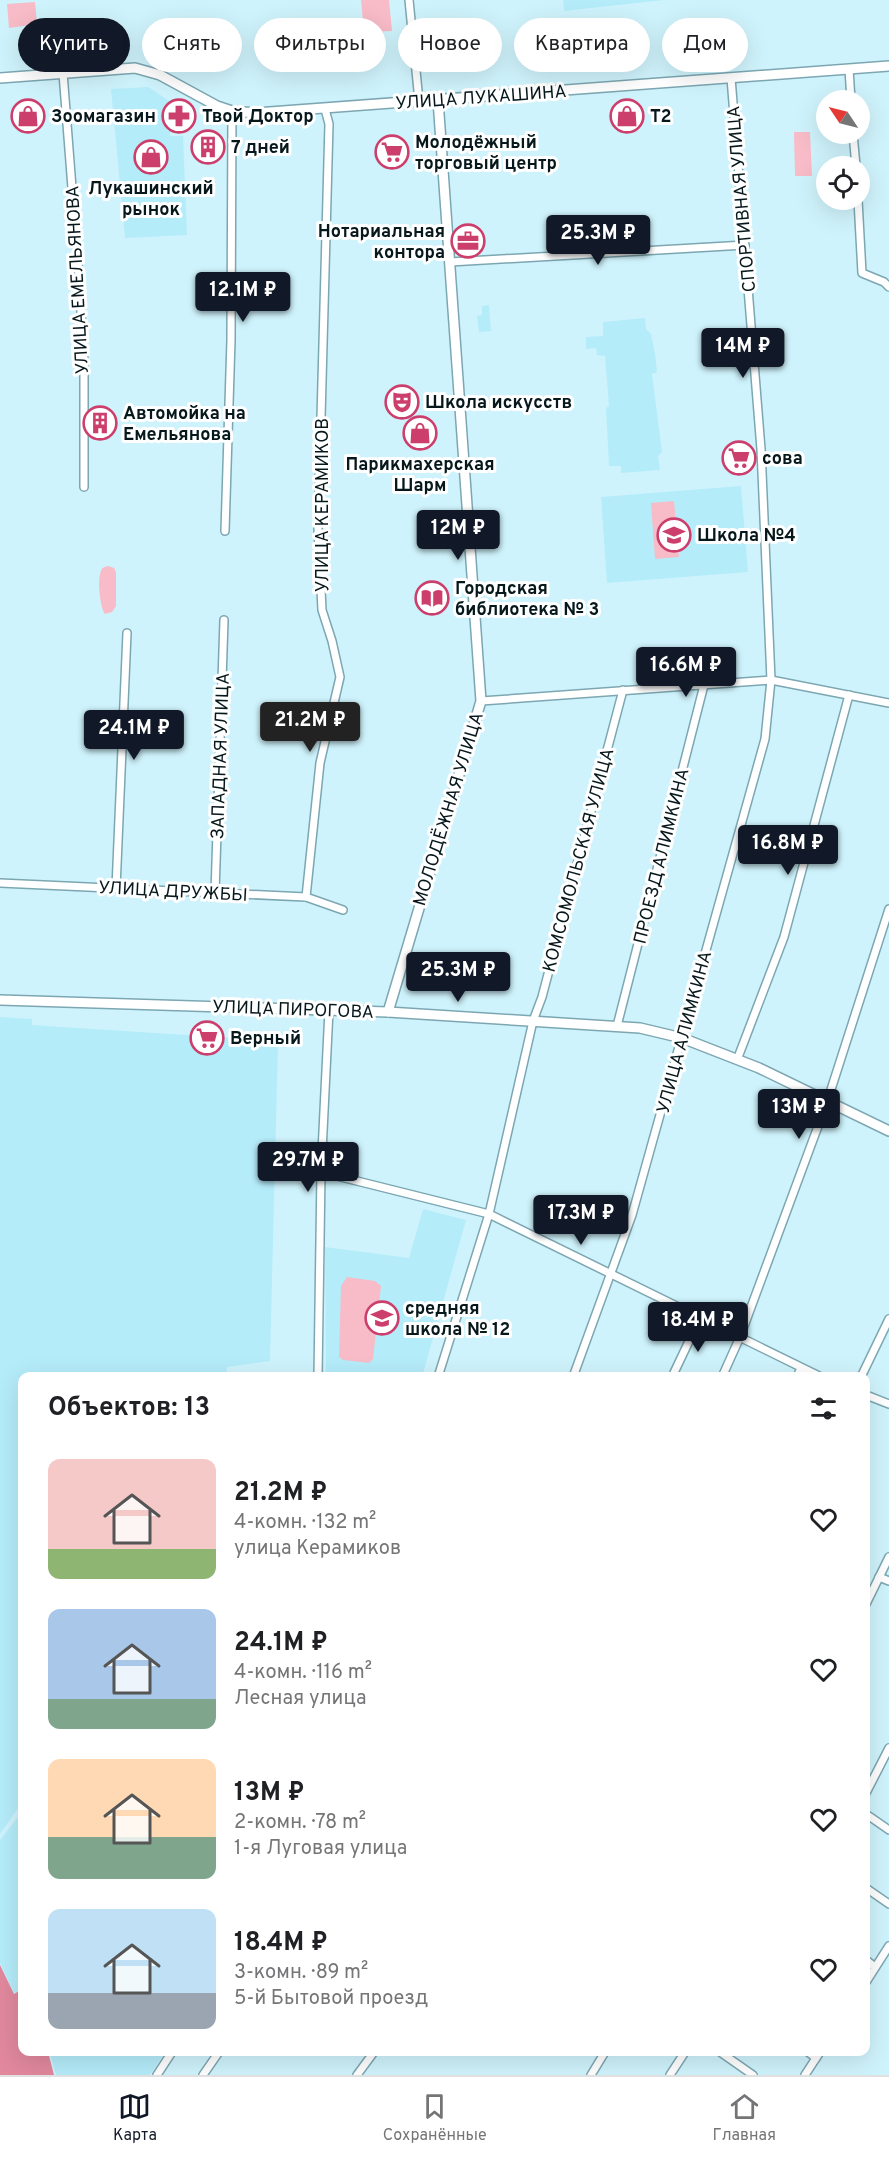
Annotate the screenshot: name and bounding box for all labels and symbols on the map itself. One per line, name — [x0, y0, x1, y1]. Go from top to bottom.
street label: УЛИЦА ЛУКАШИНА — [395, 81, 568, 116]
north arrow — [816, 90, 870, 144]
shop icon: Зоомагазин — [10, 98, 46, 134]
pharmacy icon: Твой Доктор — [161, 98, 197, 134]
shop icon: T2 — [609, 98, 645, 134]
street label: СПОРТИВНАЯ УЛИЦА — [723, 105, 762, 293]
place label: Зоомагазин — [51, 106, 156, 129]
place label: Твой Доктор — [202, 106, 314, 129]
place label: T2 — [650, 106, 672, 129]
building icon: 7 дней — [190, 129, 226, 165]
place label: Молодёжный торговый центр — [415, 132, 557, 176]
supermarket icon: Молодёжный торговый центр — [374, 134, 410, 170]
place label: 7 дней — [231, 137, 290, 160]
shop icon: Лукашинский рынок — [133, 139, 169, 175]
place label: Лукашинский рынок — [88, 178, 214, 222]
street label: УЛИЦА ЕМЕЛЬЯНОВА — [62, 185, 95, 375]
pin: 25.3M ₽ — [543, 215, 653, 266]
place label: Нотариальная контора — [318, 221, 445, 265]
office icon: Нотариальная контора — [450, 223, 486, 259]
pin: 12.1M ₽ — [188, 272, 298, 323]
pin: 14M ₽ — [701, 328, 785, 379]
theatre icon: Школа искусств — [384, 384, 420, 420]
place label: Школа искусств — [425, 392, 572, 415]
place label: Автомойка на Емельянова — [123, 403, 246, 447]
building icon: Автомойка на Емельянова — [82, 405, 118, 441]
shop icon: Парикмахерская Шарм — [402, 415, 438, 451]
street label: УЛИЦА КЕРАМИКОВ — [312, 418, 335, 592]
supermarket icon: сова — [721, 440, 757, 476]
place label: сова — [762, 448, 803, 471]
place label: Парикмахерская Шарм — [345, 454, 495, 498]
pin: 12M ₽ — [416, 510, 500, 561]
school or university icon: Школа №4 — [656, 517, 692, 553]
place label: Школа №4 — [697, 525, 796, 548]
place label: Городская библиотека № 3 — [455, 578, 599, 622]
library icon: Городская библиотека № 3 — [414, 580, 450, 616]
pin: 16.6M ₽ — [631, 647, 741, 698]
street label: ЗАПАДНАЯ УЛИЦА — [207, 672, 236, 840]
pin: 21.2M ₽ — [255, 702, 365, 753]
street label: МОЛОДЁЖНАЯ УЛИЦА — [407, 709, 490, 909]
pin: 24.1M ₽ — [79, 710, 189, 761]
street label: КОМСОМОЛЬСКАЯ УЛИЦА — [538, 746, 620, 975]
street label: ПРОЕЗД АЛИМКИНА — [629, 766, 695, 947]
pin: 16.8M ₽ — [733, 825, 843, 876]
street label: УЛИЦА ДРУЖБЫ — [98, 877, 248, 908]
street label: УЛИЦА АЛИМКИНА — [653, 949, 718, 1116]
pin: 25.3M ₽ — [403, 952, 513, 1003]
street label: УЛИЦА ПИРОГОВА — [212, 996, 374, 1025]
supermarket icon: Верный — [189, 1020, 225, 1056]
place label: Верный — [230, 1028, 301, 1051]
pin: 13M ₽ — [757, 1089, 841, 1140]
pin: 29.7M ₽ — [253, 1142, 363, 1193]
pin: 17.3M ₽ — [526, 1195, 636, 1246]
place label: средняя школа № 12 — [405, 1298, 510, 1342]
school or university icon: средняя школа № 12 — [364, 1300, 400, 1336]
pin: 18.4M ₽ — [643, 1302, 753, 1353]

